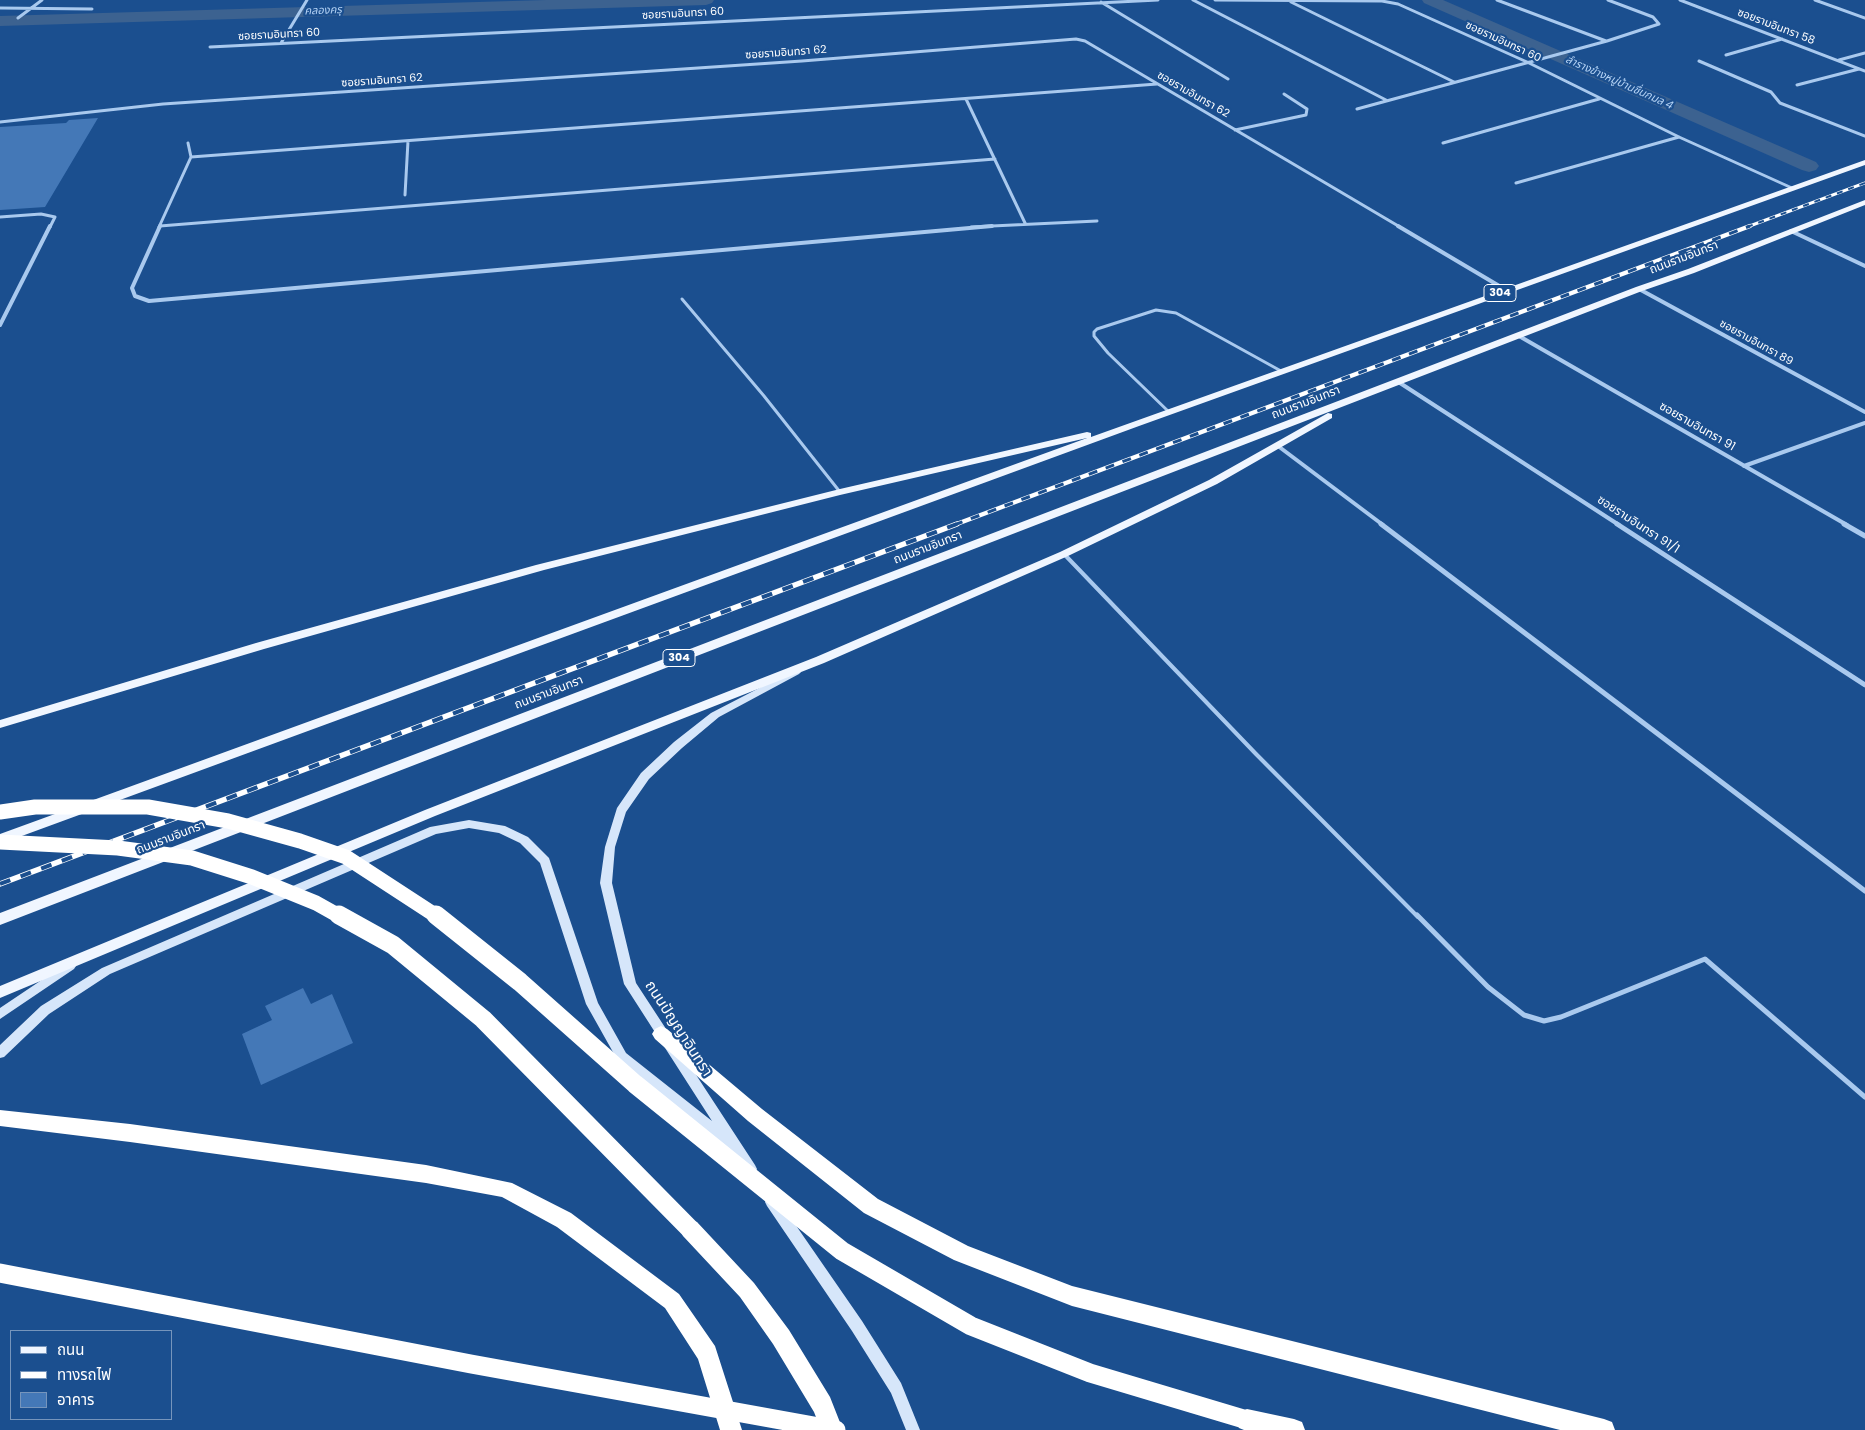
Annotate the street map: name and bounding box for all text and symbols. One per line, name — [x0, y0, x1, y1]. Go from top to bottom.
water label: คลองครุ — [304, 4, 342, 18]
street label: ซอยรามอินทรา 60 — [642, 5, 724, 23]
street label: ซอยรามอินทรา 58 — [1735, 6, 1817, 48]
street label: ซอยรามอินทรา 60 — [1463, 19, 1543, 65]
street label: ซอยรามอินทรา 60 — [238, 26, 320, 44]
street label: ซอยรามอินทรา 62 — [745, 44, 827, 62]
water label: ลำรางข้างหมู่บ้านชื่นกมล 4 — [1563, 53, 1675, 113]
street label: ซอยรามอินทรา 62 — [1154, 69, 1232, 121]
street label: ซอยรามอินทรา 62 — [341, 72, 423, 90]
street label: ถนนรามอินทรา — [1648, 238, 1720, 278]
road number: 304 — [1484, 284, 1516, 302]
street label: ซอยรามอินทรา 89 — [1717, 317, 1795, 369]
street label: ถนนรามอินทรา — [1270, 383, 1342, 423]
street label: ซอยรามอินทรา 91 — [1656, 399, 1738, 455]
street label: ซอยรามอินทรา 91/1 — [1594, 493, 1682, 557]
street label: ถนนรามอินทรา — [892, 528, 964, 568]
road number: 304 — [663, 650, 695, 666]
street label: ถนนรามอินทรา — [513, 673, 585, 713]
street label: ถนนรามอินทรา — [135, 818, 207, 858]
street label: ถนนปัญญาอินทรา — [640, 978, 716, 1080]
legend — [10, 1330, 172, 1420]
text: ถนน — [57, 1339, 84, 1360]
text: ทางรถไฟ — [57, 1364, 111, 1385]
text: อาคาร — [57, 1389, 94, 1410]

